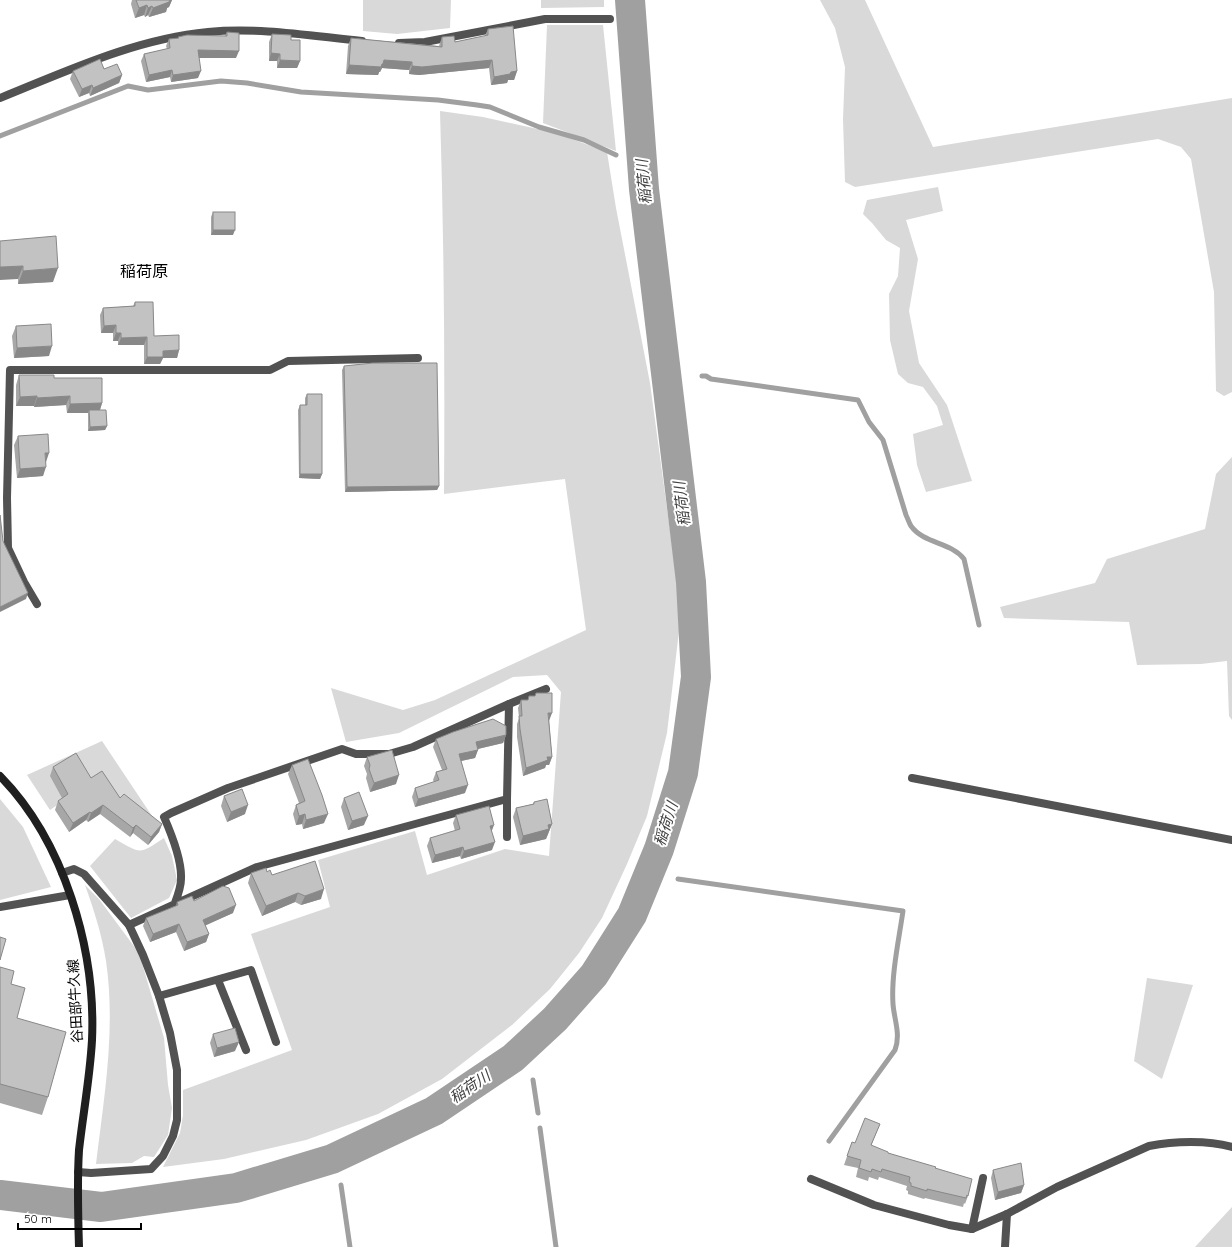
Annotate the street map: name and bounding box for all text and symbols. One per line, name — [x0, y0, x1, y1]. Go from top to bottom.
water label: 稲荷川 — [632, 157, 655, 205]
district label: 稲荷原 — [120, 261, 168, 281]
water label: 稲荷川 — [669, 479, 694, 528]
water label: 稲荷川 — [650, 798, 682, 848]
street label: 谷田部牛久線 — [64, 959, 86, 1043]
water label: 稲荷川 — [446, 1065, 495, 1107]
scale bar — [18, 1205, 141, 1231]
text: 50 m — [24, 1211, 52, 1226]

